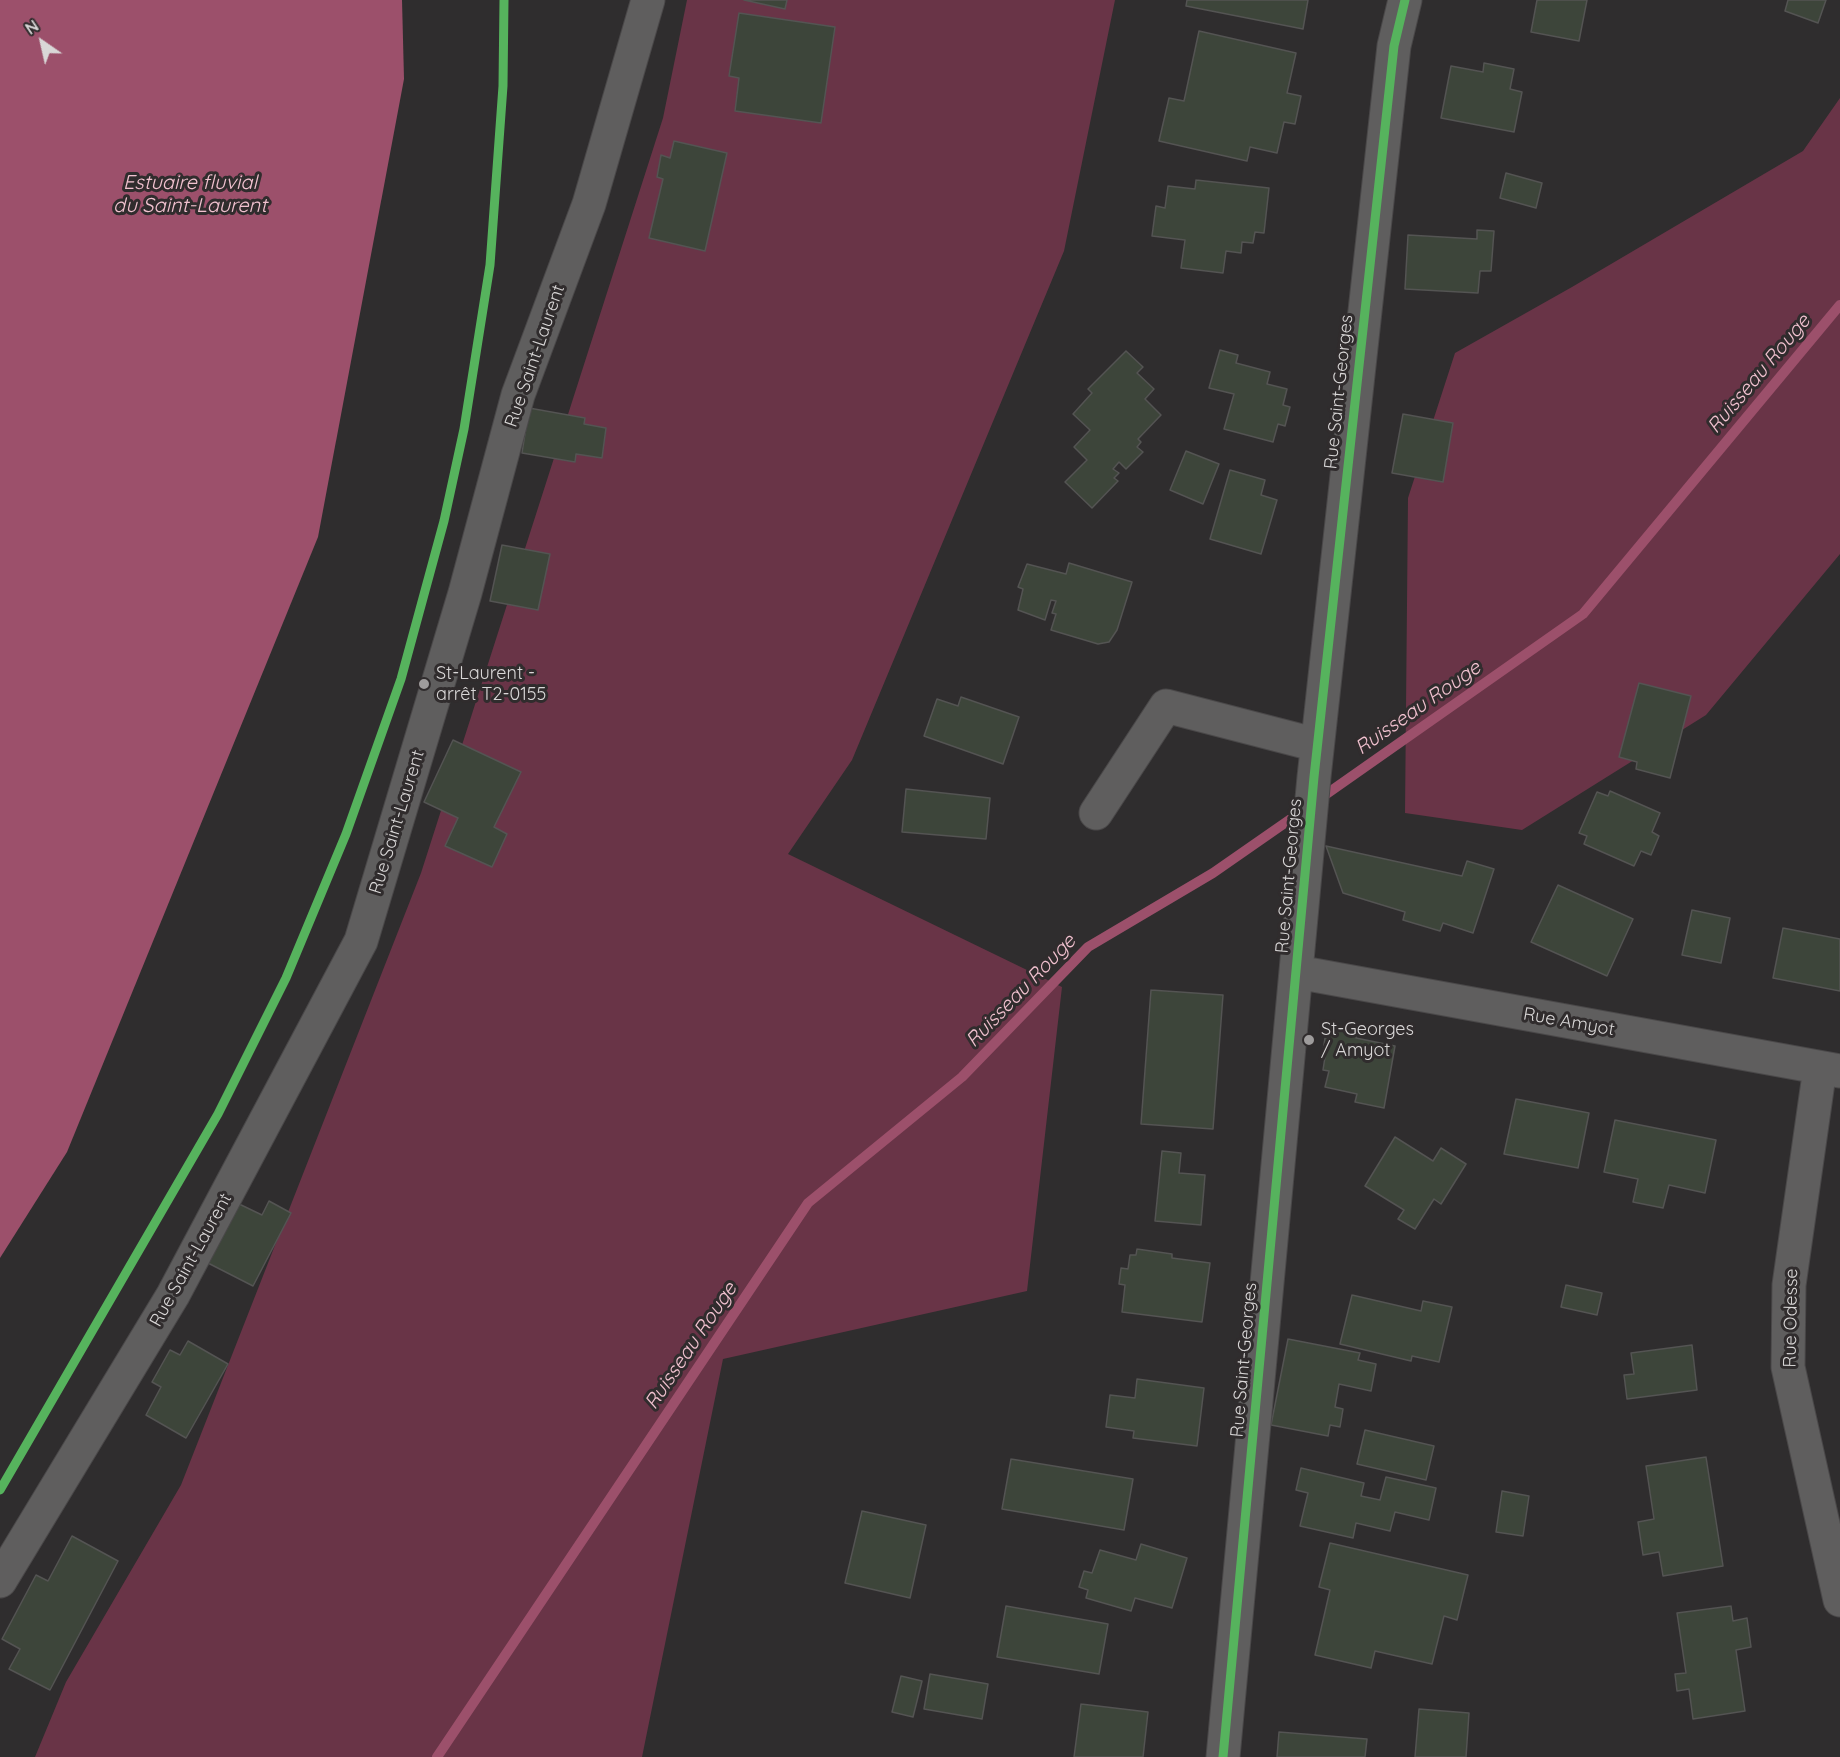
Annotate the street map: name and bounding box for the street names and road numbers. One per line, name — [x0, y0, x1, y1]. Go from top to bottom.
street label: Rue Saint-Laurent — [500, 282, 570, 430]
street label: Rue Saint-Georges — [1320, 314, 1358, 470]
street label: Rue Saint-Laurent — [365, 747, 429, 897]
street label: Rue Saint-Georges — [1271, 798, 1307, 954]
street label: Rue Amyot — [1522, 1003, 1616, 1041]
street label: Rue Saint-Laurent — [145, 1189, 237, 1331]
street label: Rue Odesse — [1779, 1268, 1803, 1368]
street label: Rue Saint-Georges — [1226, 1282, 1262, 1438]

